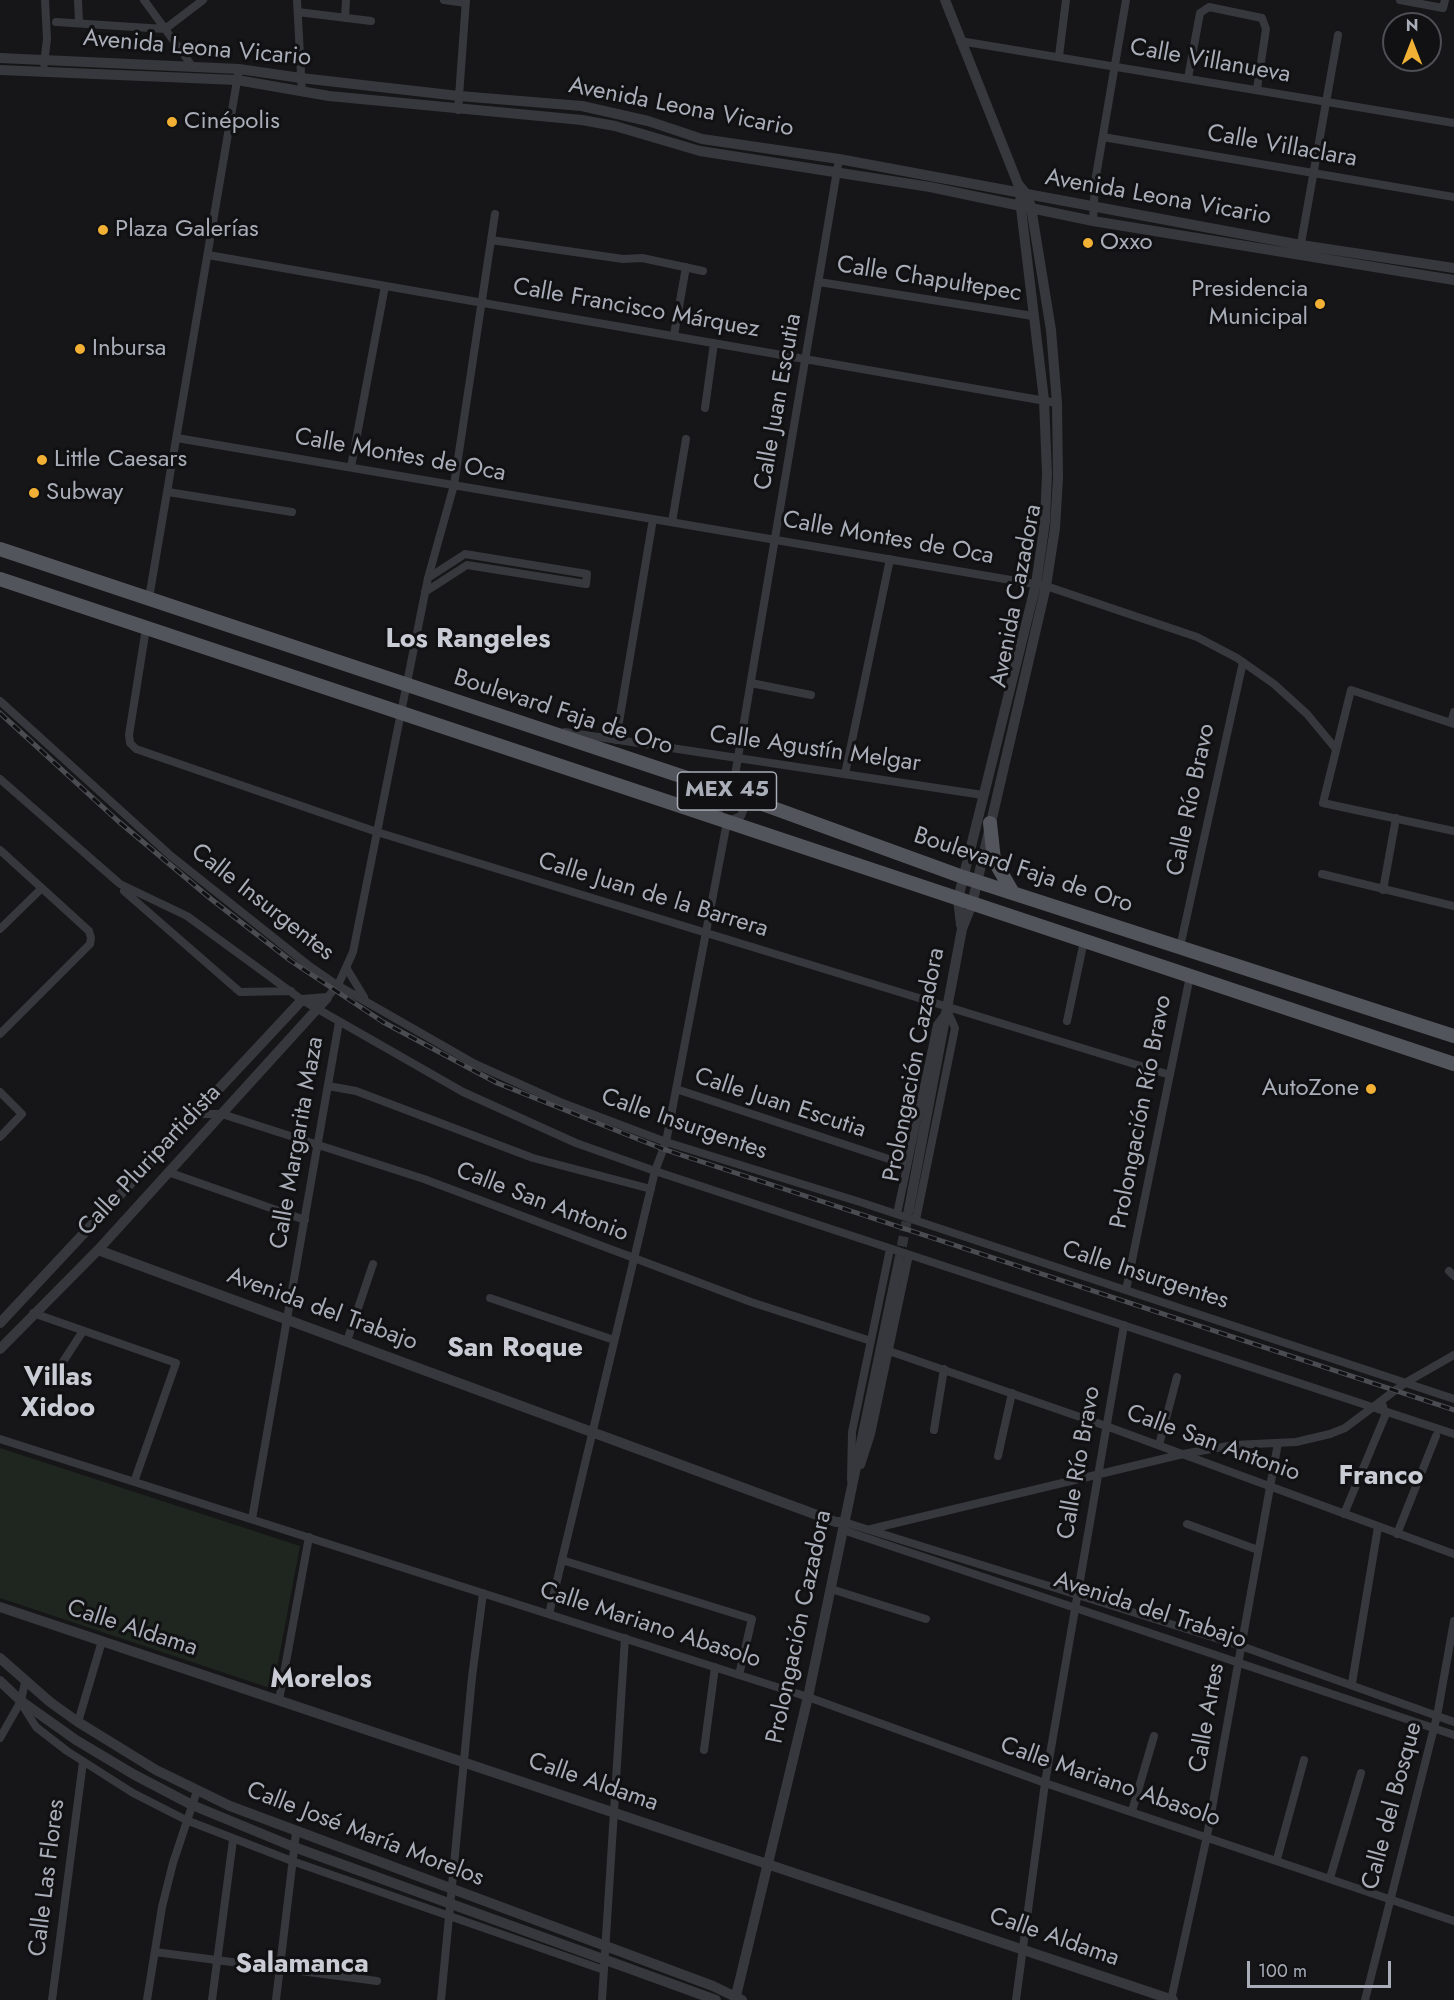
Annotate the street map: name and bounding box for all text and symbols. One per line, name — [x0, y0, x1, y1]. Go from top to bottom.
north arrow — [1382, 12, 1442, 72]
text: N — [1406, 14, 1418, 37]
street label: Avenida Leona Vicario — [82, 25, 312, 73]
street label: Calle Villanueva — [1127, 34, 1293, 90]
street label: Avenida Leona Vicario — [566, 72, 796, 144]
place label: Cinépolis — [184, 108, 280, 136]
marker: Cinépolis — [165, 115, 179, 129]
street label: Calle Villaclara — [1205, 120, 1359, 174]
street label: Avenida Leona Vicario — [1043, 164, 1273, 232]
place label: Plaza Galerías — [115, 216, 259, 244]
marker: Plaza Galerías — [96, 223, 110, 237]
place label: Oxxo — [1100, 229, 1153, 257]
marker: Oxxo — [1081, 236, 1095, 250]
street label: Calle Chapultepec — [835, 251, 1023, 309]
street label: Calle Francisco Márquez — [510, 273, 762, 345]
place label: Presidencia Municipal — [1191, 276, 1308, 332]
marker: Presidencia Municipal — [1313, 297, 1327, 311]
street label: Calle Juan Escutia — [749, 311, 809, 493]
place label: Inbursa — [92, 335, 166, 363]
marker: Inbursa — [73, 342, 87, 356]
street label: Calle Montes de Oca — [292, 423, 508, 489]
place label: Little Caesars — [54, 446, 187, 474]
marker: Little Caesars — [35, 453, 49, 467]
place label: Subway — [46, 479, 123, 507]
marker: Subway — [27, 486, 41, 500]
street label: Avenida Cazadora — [985, 502, 1049, 690]
street label: Calle Montes de Oca — [780, 506, 996, 572]
district label: Los Rangeles — [385, 624, 551, 656]
street label: Boulevard Faja de Oro — [450, 664, 676, 762]
street label: Calle Agustín Melgar — [708, 721, 922, 779]
street label: Calle Río Bravo — [1162, 721, 1222, 879]
road number: MEX 45 — [678, 772, 777, 810]
street label: Boulevard Faja de Oro — [910, 822, 1136, 920]
street label: Calle Insurgentes — [185, 838, 339, 968]
street label: Calle Juan de la Barrera — [535, 847, 771, 945]
street label: Prolongación Cazadora — [878, 946, 952, 1184]
street label: Prolongación Río Bravo — [1105, 993, 1179, 1231]
street label: Calle Margarita Maza — [265, 1035, 331, 1251]
street label: Calle Juan Escutia — [691, 1063, 869, 1145]
place label: AutoZone — [1262, 1075, 1359, 1103]
street label: Calle Pluripartidista — [72, 1079, 228, 1243]
marker: AutoZone — [1364, 1082, 1378, 1096]
street label: Calle Insurgentes — [597, 1083, 771, 1167]
street label: Calle San Antonio — [452, 1157, 632, 1249]
street label: Calle Insurgentes — [1058, 1235, 1232, 1317]
street label: Avenida del Trabajo — [223, 1262, 421, 1358]
district label: San Roque — [447, 1333, 583, 1365]
district label: Villas Xidoo — [21, 1362, 95, 1425]
street label: Calle Río Bravo — [1052, 1384, 1108, 1542]
street label: Calle San Antonio — [1122, 1399, 1304, 1489]
district label: Franco — [1339, 1461, 1423, 1493]
street label: Prolongación Cazadora — [761, 1508, 839, 1746]
street label: Avenida del Trabajo — [1050, 1566, 1250, 1656]
street label: Calle Mariano Abasolo — [536, 1577, 764, 1675]
street label: Calle Aldama — [63, 1594, 201, 1664]
street label: Calle Artes — [1184, 1661, 1232, 1775]
district label: Morelos — [270, 1664, 372, 1696]
street label: Calle del Bosque — [1357, 1719, 1429, 1893]
street label: Calle Mariano Abasolo — [996, 1732, 1224, 1834]
street label: Calle Aldama — [524, 1747, 662, 1819]
street label: Calle José María Morelos — [242, 1776, 488, 1894]
street label: Calle Las Flores — [24, 1798, 72, 1958]
street label: Calle Aldama — [985, 1902, 1123, 1974]
district label: Salamanca — [235, 1949, 369, 1981]
scale bar — [1250, 1949, 1394, 1987]
text: 100 m — [1258, 1958, 1307, 1984]

